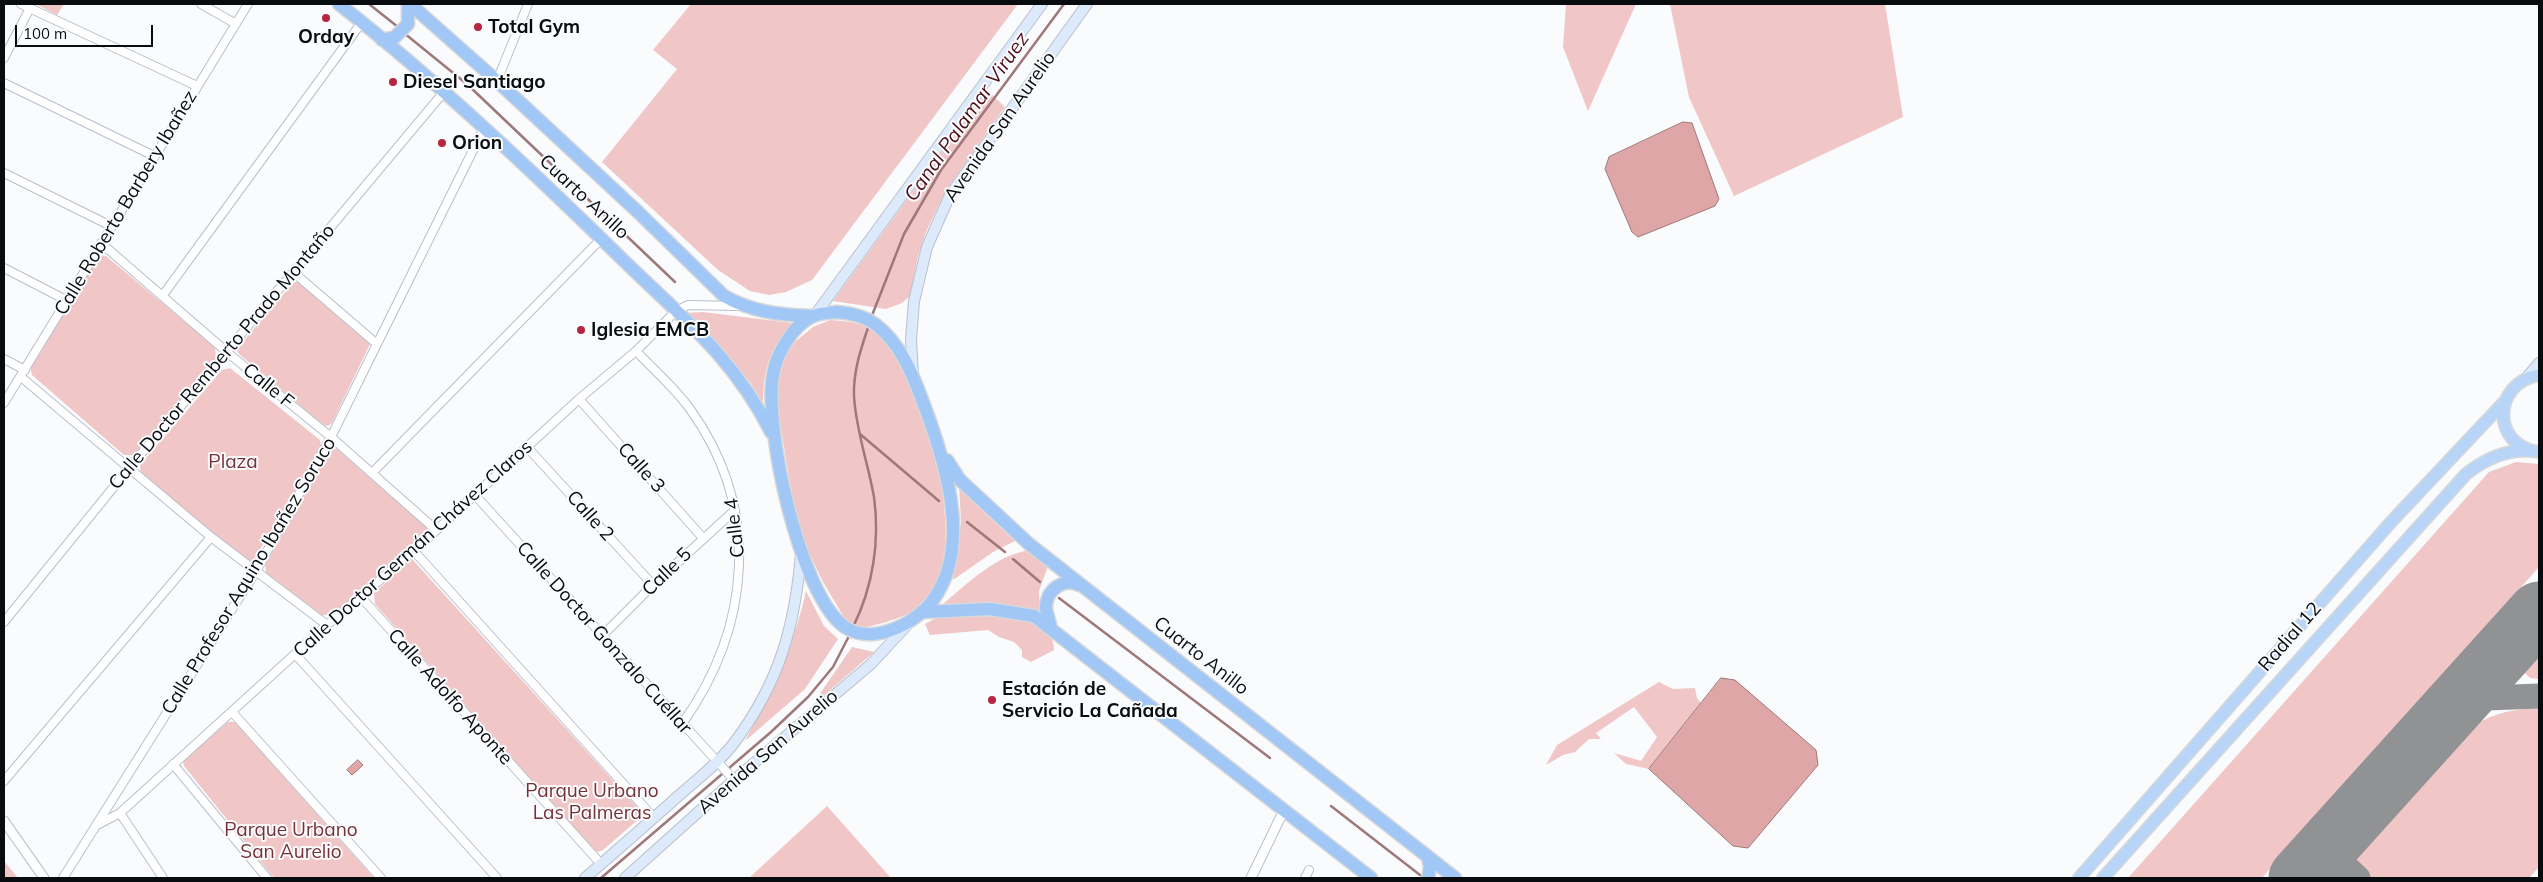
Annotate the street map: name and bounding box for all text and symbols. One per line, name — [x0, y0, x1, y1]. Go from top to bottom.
marker: Orday — [320, 12, 332, 24]
scale bar — [18, 15, 155, 47]
place label: Total Gym — [488, 16, 580, 38]
marker: Total Gym — [472, 21, 484, 33]
text: 100 m — [23, 24, 67, 43]
place label: Orday — [298, 26, 354, 48]
water label: Canal Palamar Viruez — [899, 28, 1035, 206]
street label: Avenida San Aurelio — [939, 47, 1061, 207]
place label: Diesel Santiago — [403, 71, 545, 93]
marker: Diesel Santiago — [387, 76, 399, 88]
street label: Calle Roberto Barbery Ibañez — [50, 86, 202, 320]
place label: Orion — [452, 132, 502, 154]
marker: Orion — [436, 137, 448, 149]
street label: Cuarto Anillo — [534, 150, 634, 244]
street label: Calle Doctor Remberto Prado Montaño — [104, 220, 340, 494]
place label: Iglesia EMCB — [591, 319, 709, 341]
marker: Iglesia EMCB — [575, 324, 587, 336]
street label: Calle F — [238, 359, 298, 413]
street label: Calle Profesor Aquino Ibañez Soruco — [157, 433, 341, 719]
street label: Calle Doctor Germán Chávez Claros — [289, 435, 537, 663]
street label: Calle 3 — [613, 438, 669, 498]
park label: Plaza — [208, 451, 258, 473]
street label: Calle 2 — [562, 486, 618, 546]
street label: Calle 4 — [720, 497, 750, 559]
street label: Calle Doctor Gonzalo Cuéllar — [512, 537, 696, 739]
street label: Calle 5 — [638, 543, 696, 601]
street label: Radial 12 — [2254, 598, 2326, 676]
street label: Cuarto Anillo — [1149, 612, 1253, 700]
street label: Calle Adolfo Aponte — [383, 624, 517, 770]
place label: Estación de Servicio La Cañada — [1002, 678, 1178, 722]
street label: Avenida San Aurelio — [693, 685, 843, 819]
marker: Estación de Servicio La Cañada — [986, 694, 998, 706]
park label: Parque Urbano Las Palmeras — [525, 780, 659, 824]
park label: Parque Urbano San Aurelio — [224, 819, 358, 863]

